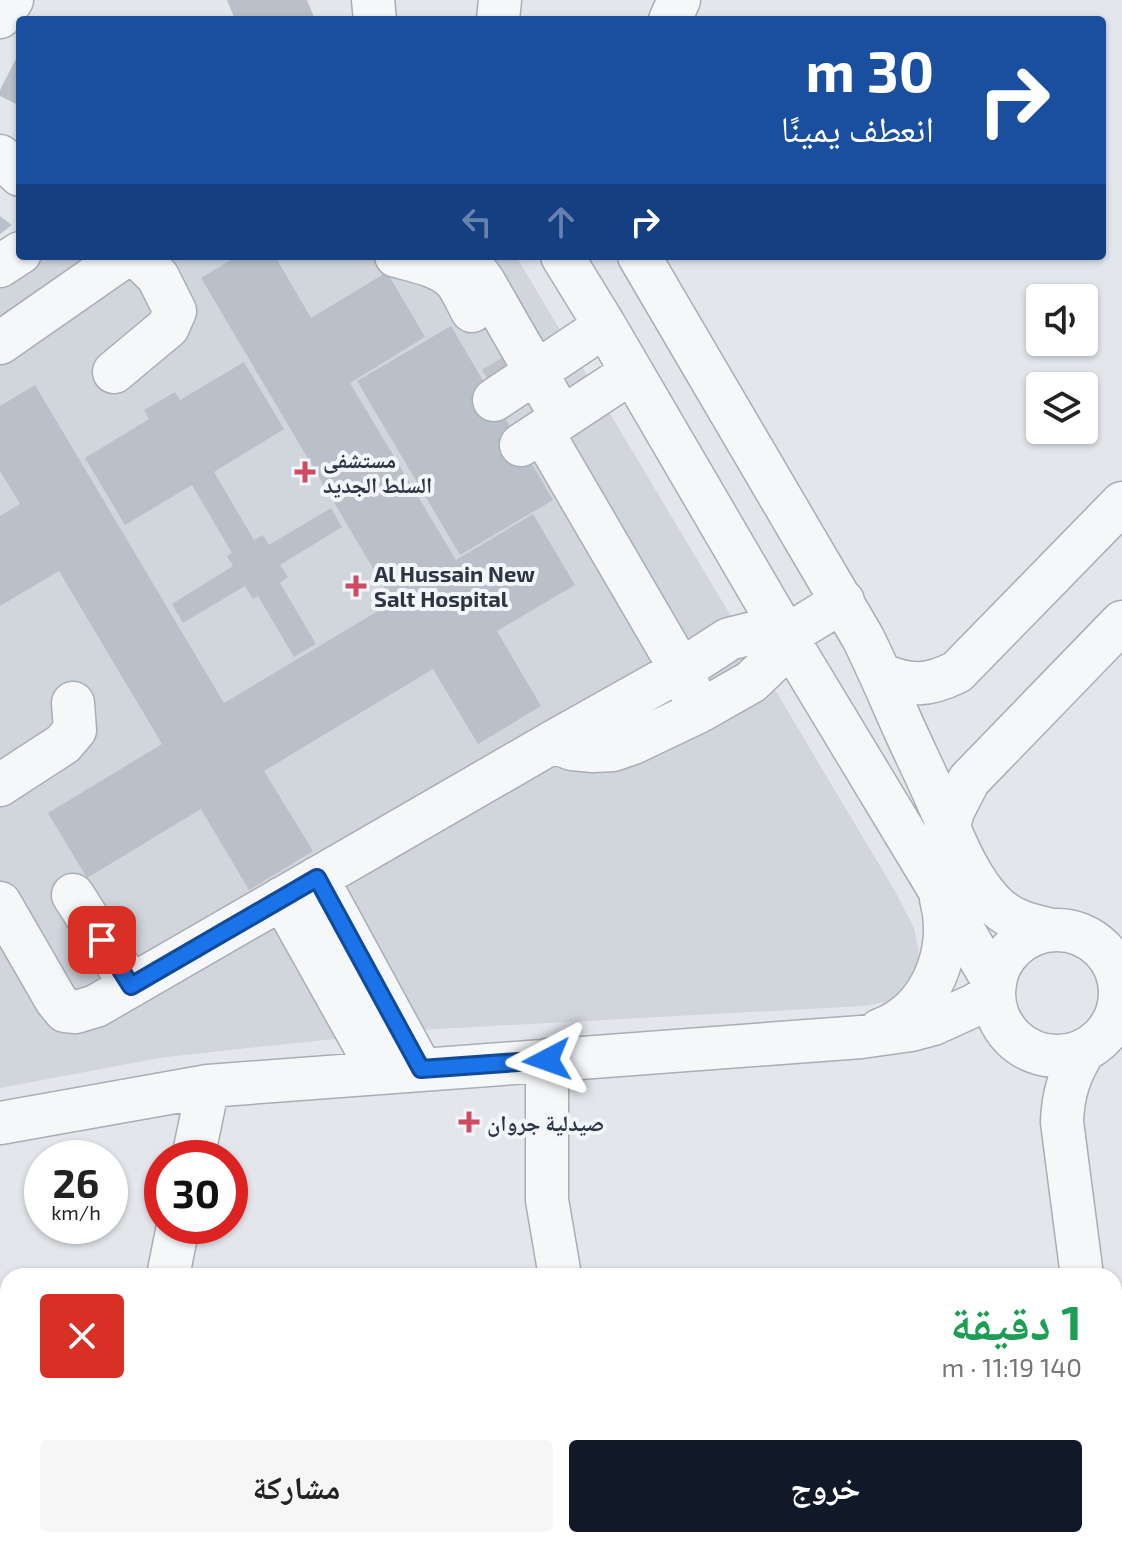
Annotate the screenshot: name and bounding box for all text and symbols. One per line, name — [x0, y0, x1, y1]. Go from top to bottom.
text: 30 m — [805, 36, 934, 103]
icon: right — [962, 48, 1066, 152]
text: انعطف يمينًا — [781, 106, 934, 149]
icon: left — [455, 200, 499, 244]
icon: ahead — [539, 200, 583, 244]
icon: right — [623, 200, 667, 244]
map controls — [1026, 284, 1098, 444]
button: sound — [1026, 284, 1098, 356]
button: layers — [1026, 372, 1098, 444]
place label: مستشفى السلط الجديد — [323, 446, 432, 498]
marker: مستشفى السلط الجديد — [294, 461, 316, 483]
place label: Al Hussain New Salt Hospital — [374, 560, 535, 611]
marker: Al Hussain New Salt Hospital — [345, 575, 367, 597]
pin — [68, 906, 136, 974]
icon: arrive — [80, 918, 124, 962]
position arrow — [505, 1018, 589, 1102]
place label: صيدلية جروان — [487, 1109, 604, 1137]
marker: صيدلية جروان — [458, 1111, 480, 1133]
speed limit sign: 30 — [144, 1140, 248, 1244]
text: 26 — [53, 1158, 99, 1206]
text: km/h — [51, 1200, 101, 1224]
text: 1 دقيقة — [950, 1292, 1082, 1350]
button: close — [40, 1294, 124, 1378]
text: 140 m · 11:19 — [942, 1351, 1082, 1382]
button: مشاركة — [40, 1440, 553, 1532]
button: خروج — [569, 1440, 1082, 1532]

